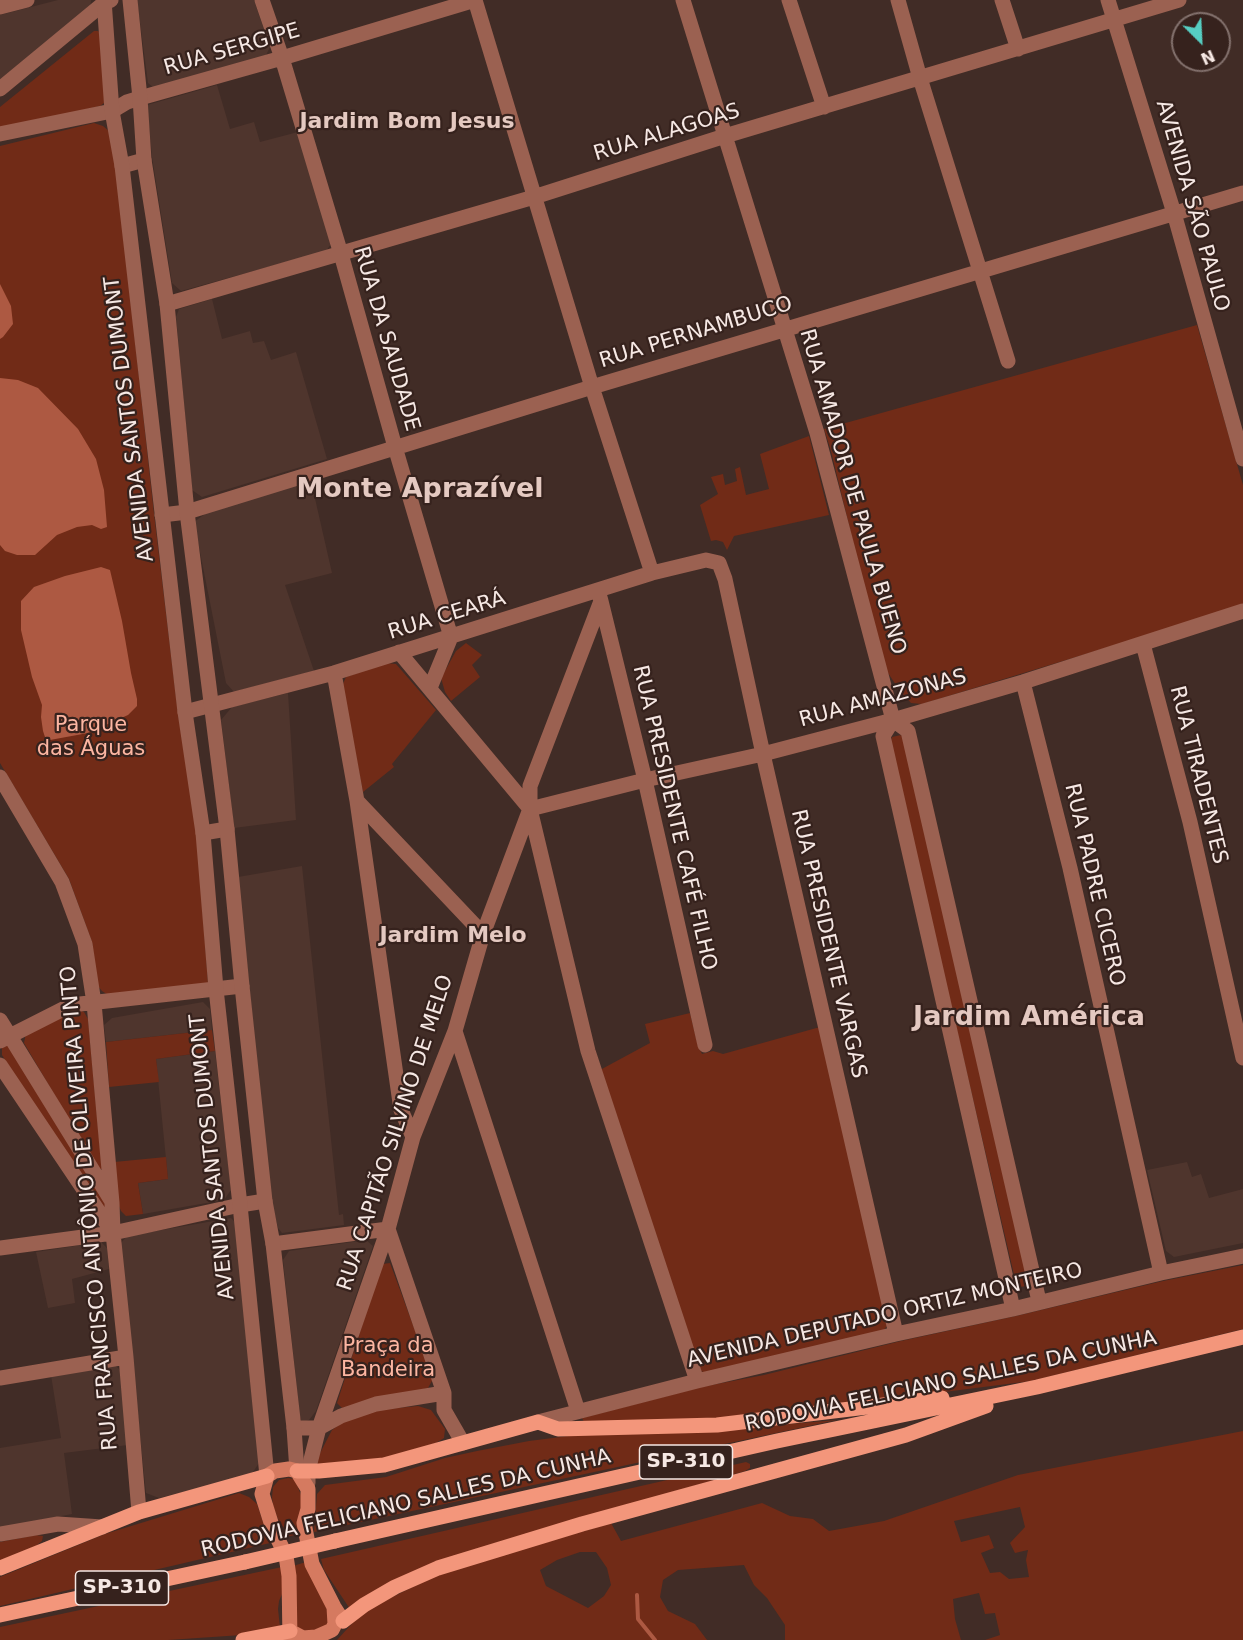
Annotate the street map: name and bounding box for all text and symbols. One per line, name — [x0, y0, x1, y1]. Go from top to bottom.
north arrow — [1171, 12, 1231, 72]
street label: RUA SERGIPE — [161, 19, 303, 81]
text: N — [1198, 46, 1218, 68]
street label: AVENIDA SÃO PAULO — [1150, 97, 1234, 315]
street label: RUA ALAGOAS — [591, 99, 743, 167]
district label: Jardim Bom Jesus — [299, 109, 515, 135]
street label: RUA DA SAUDADE — [348, 244, 424, 434]
street label: AVENIDA SANTOS DUMONT — [100, 275, 160, 563]
street label: RUA PERNAMBUCO — [596, 292, 796, 374]
street label: RUA AMADOR DE PAULA BUENO — [793, 326, 911, 658]
district label: Monte Aprazível — [296, 474, 544, 506]
street label: RUA CEARÁ — [385, 586, 509, 646]
street label: RUA PRESIDENTE CAFÉ FILHO — [627, 663, 721, 973]
street label: RUA AMAZONAS — [797, 665, 969, 733]
street label: RUA TIRADENTES — [1164, 683, 1232, 867]
park label: Parque das Águas — [37, 713, 145, 763]
street label: RUA PADRE CICERO — [1058, 781, 1130, 989]
street label: RUA PRESIDENTE VARGAS — [785, 807, 871, 1081]
district label: Jardim Melo — [379, 923, 527, 949]
street label: RUA FRANCISCO ANTÔNIO DE OLIVEIRA PINTO — [56, 965, 124, 1451]
street label: RUA CAPITÃO SILVINO DE MELO — [333, 972, 459, 1294]
district label: Jardim América — [913, 1002, 1145, 1034]
street label: AVENIDA SANTOS DUMONT — [185, 1013, 241, 1301]
street label: AVENIDA DEPUTADO ORTIZ MONTEIRO — [685, 1258, 1085, 1374]
street label: RODOVIA FELICIANO SALLES DA CUNHA — [743, 1326, 1159, 1438]
park label: Praça da Bandeira — [341, 1334, 435, 1384]
street label: RODOVIA FELICIANO SALLES DA CUNHA — [199, 1444, 613, 1564]
road number: SP-310 — [640, 1445, 732, 1479]
road number: SP-310 — [76, 1571, 168, 1605]

